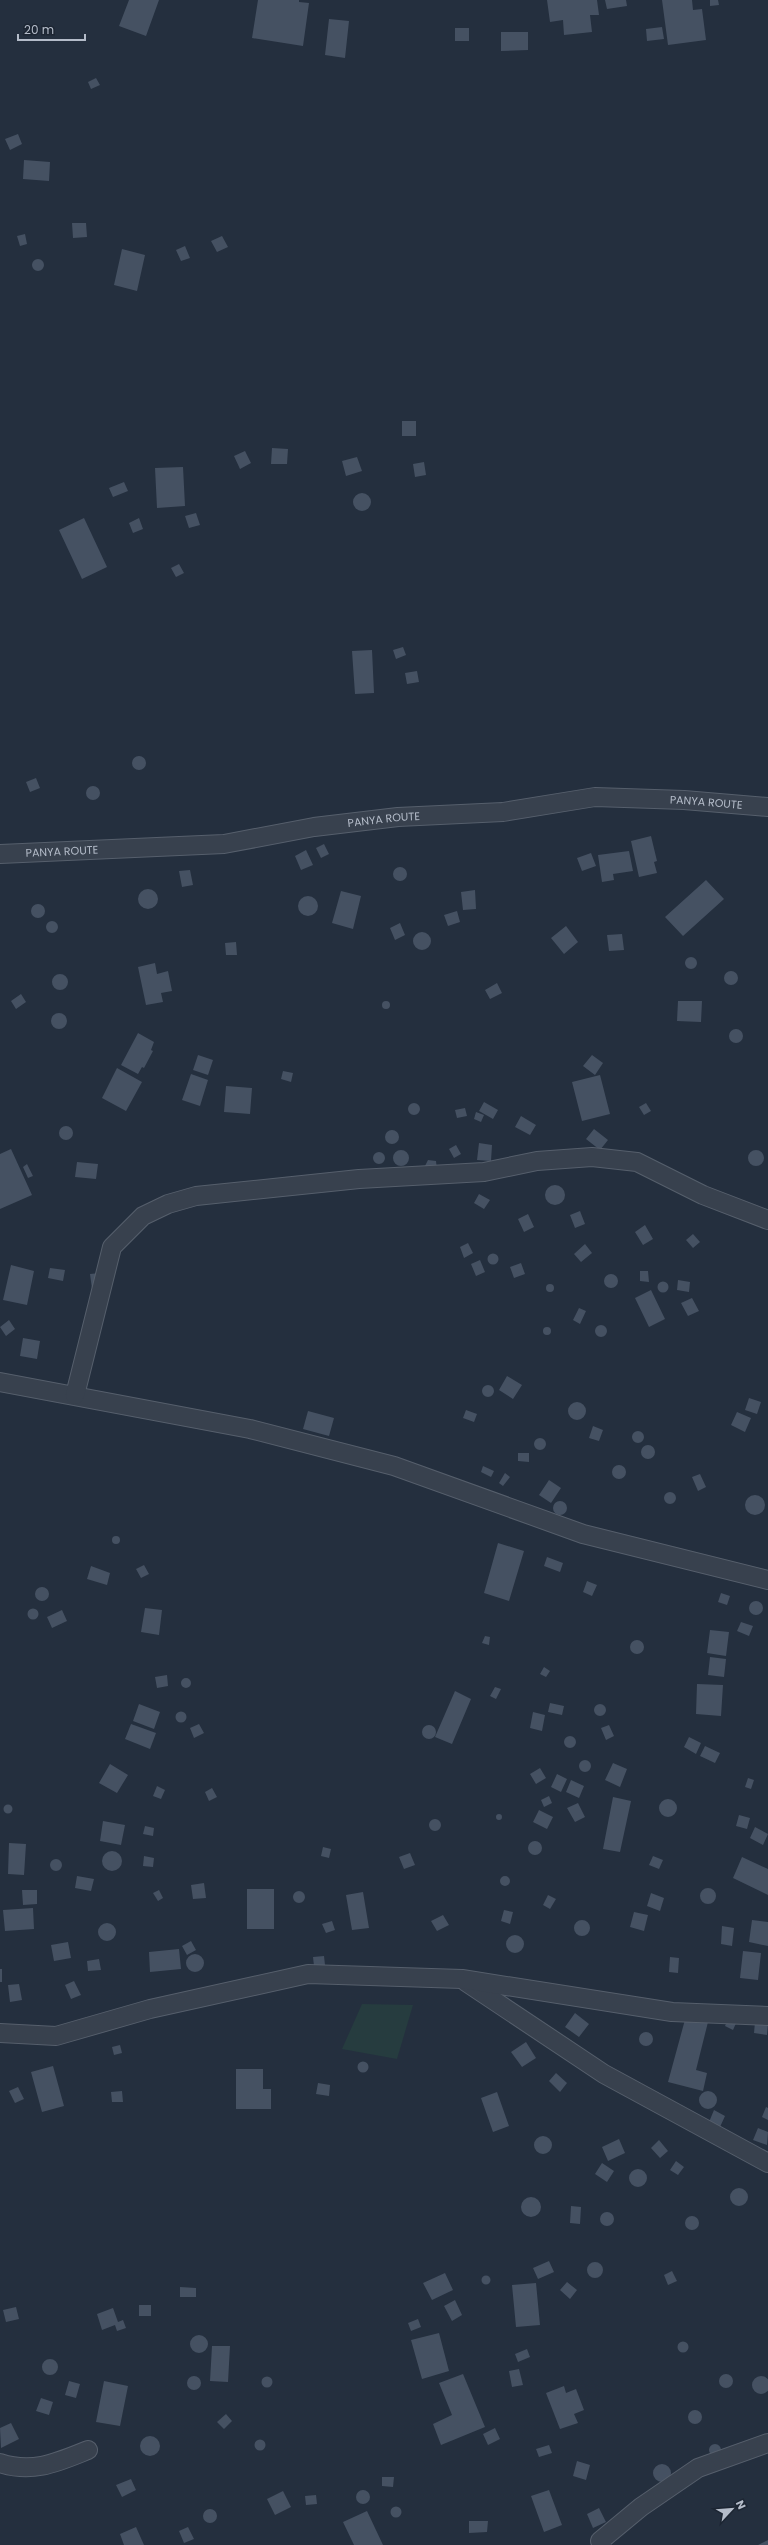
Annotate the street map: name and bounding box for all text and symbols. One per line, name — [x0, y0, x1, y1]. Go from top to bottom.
scale bar — [18, 16, 85, 42]
text: 20 m — [24, 21, 54, 38]
street label: PANYA ROUTE — [670, 792, 743, 813]
street label: PANYA ROUTE — [347, 808, 420, 831]
street label: PANYA ROUTE — [25, 842, 99, 861]
north arrow — [712, 2489, 752, 2529]
text: N — [732, 2497, 750, 2512]

